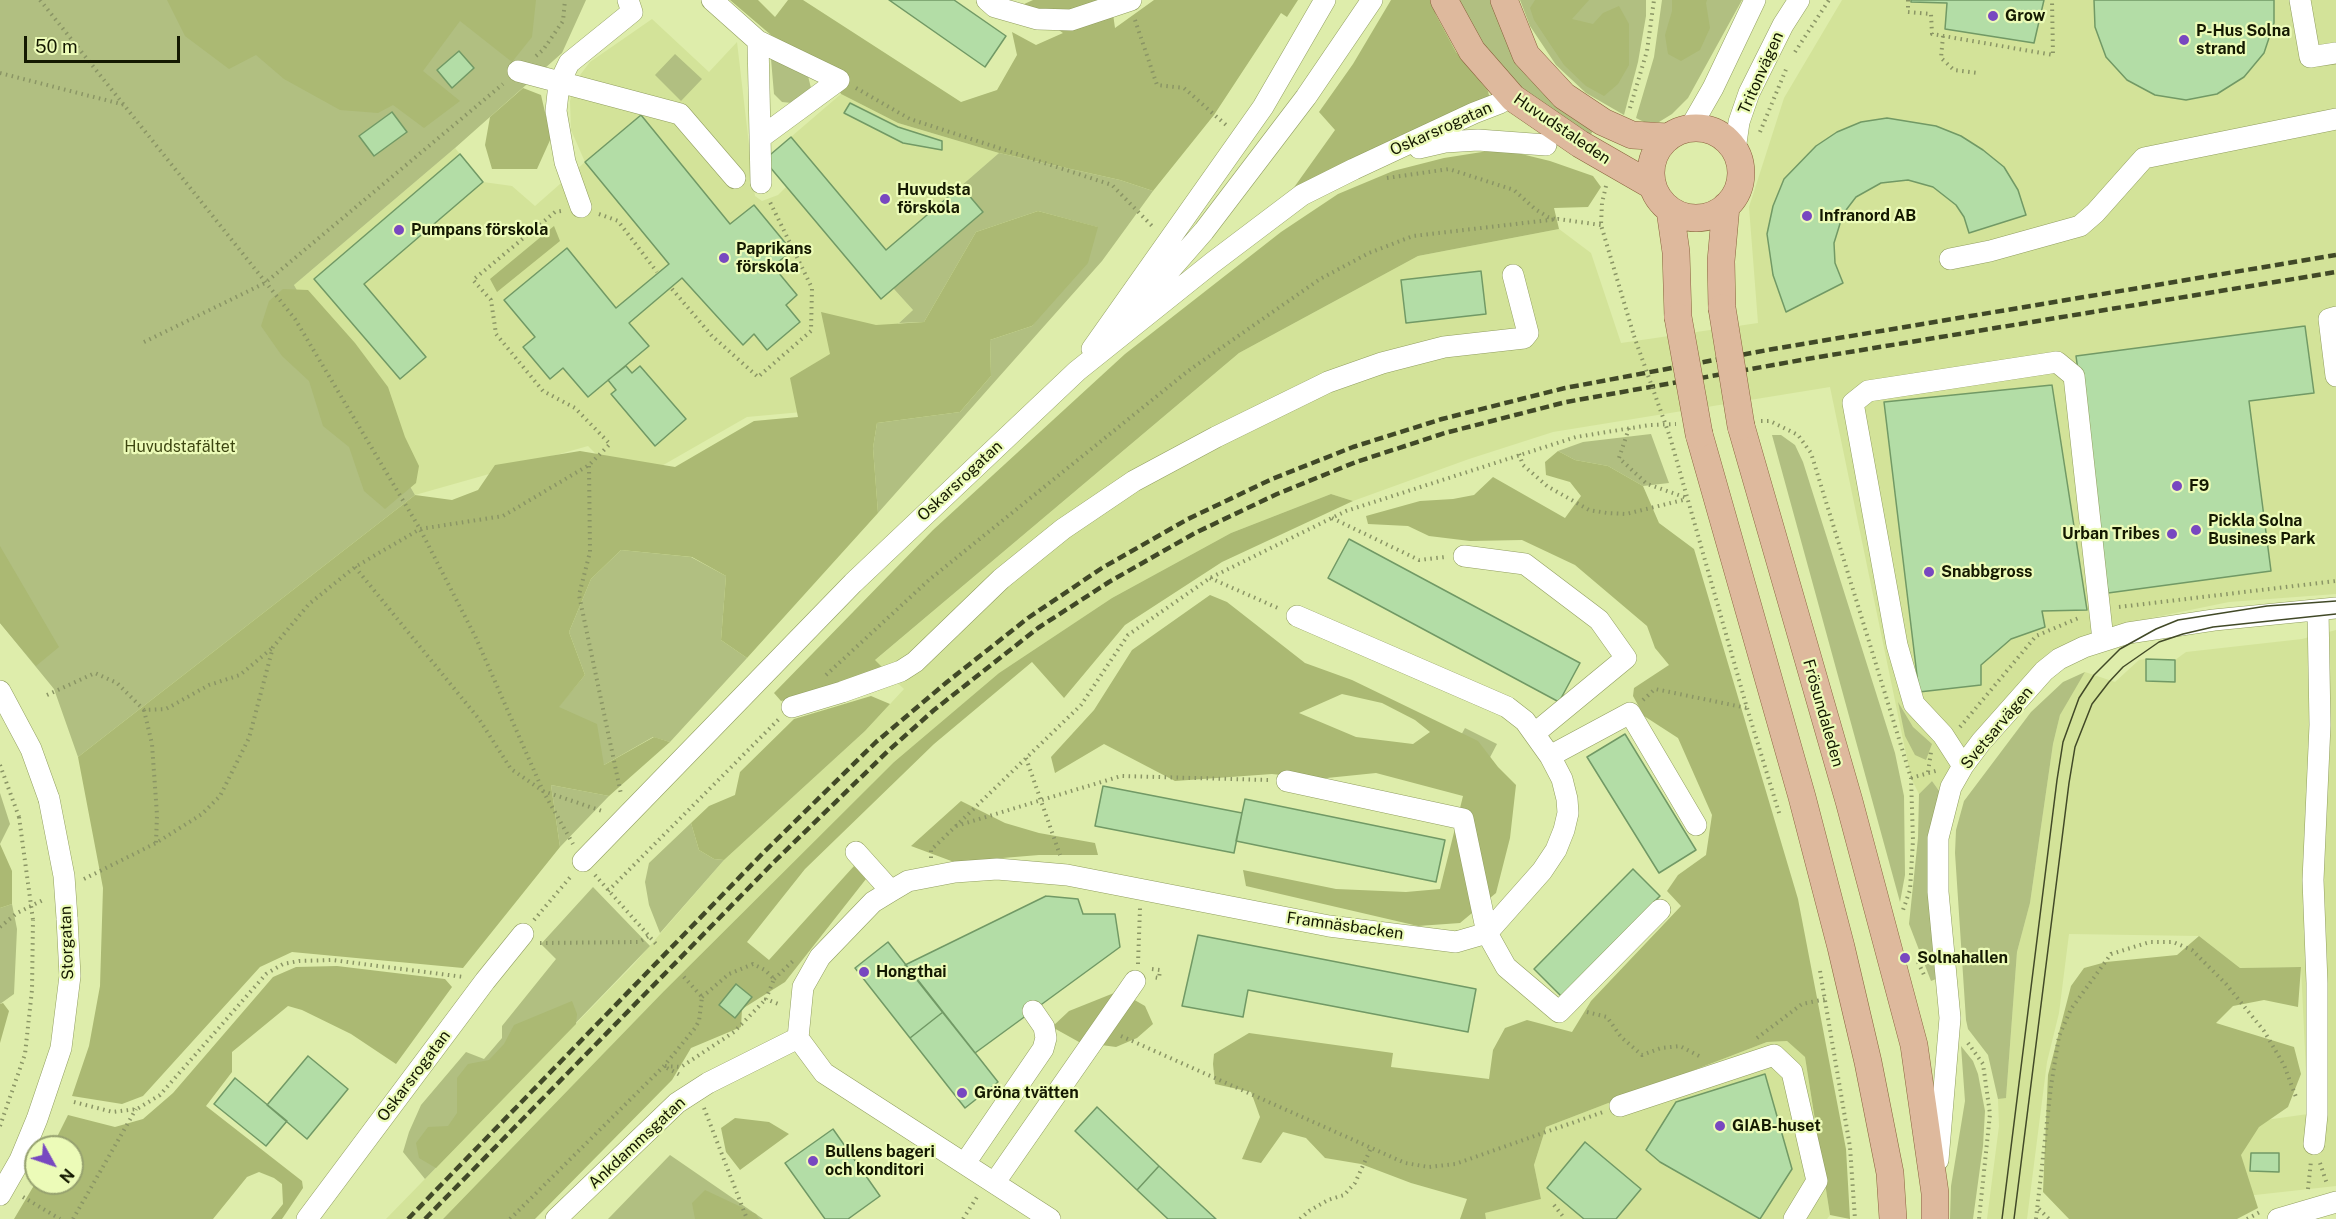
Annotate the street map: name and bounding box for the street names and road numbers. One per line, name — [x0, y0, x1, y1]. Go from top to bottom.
street label: Tritonvägen — [1734, 29, 1788, 117]
street label: Huvudstaleden — [1510, 90, 1614, 168]
street label: Oskarsrogatan — [1387, 98, 1495, 160]
street label: Oskarsrogatan — [913, 437, 1007, 525]
street label: Frösundaleden — [1798, 657, 1848, 769]
street label: Svetsarvägen — [1957, 683, 2037, 773]
street label: Storgatan — [56, 906, 78, 980]
street label: Framnäsbacken — [1285, 908, 1405, 944]
street label: Oskarsrogatan — [373, 1027, 455, 1125]
street label: Ankdammsgatan — [584, 1093, 690, 1193]

